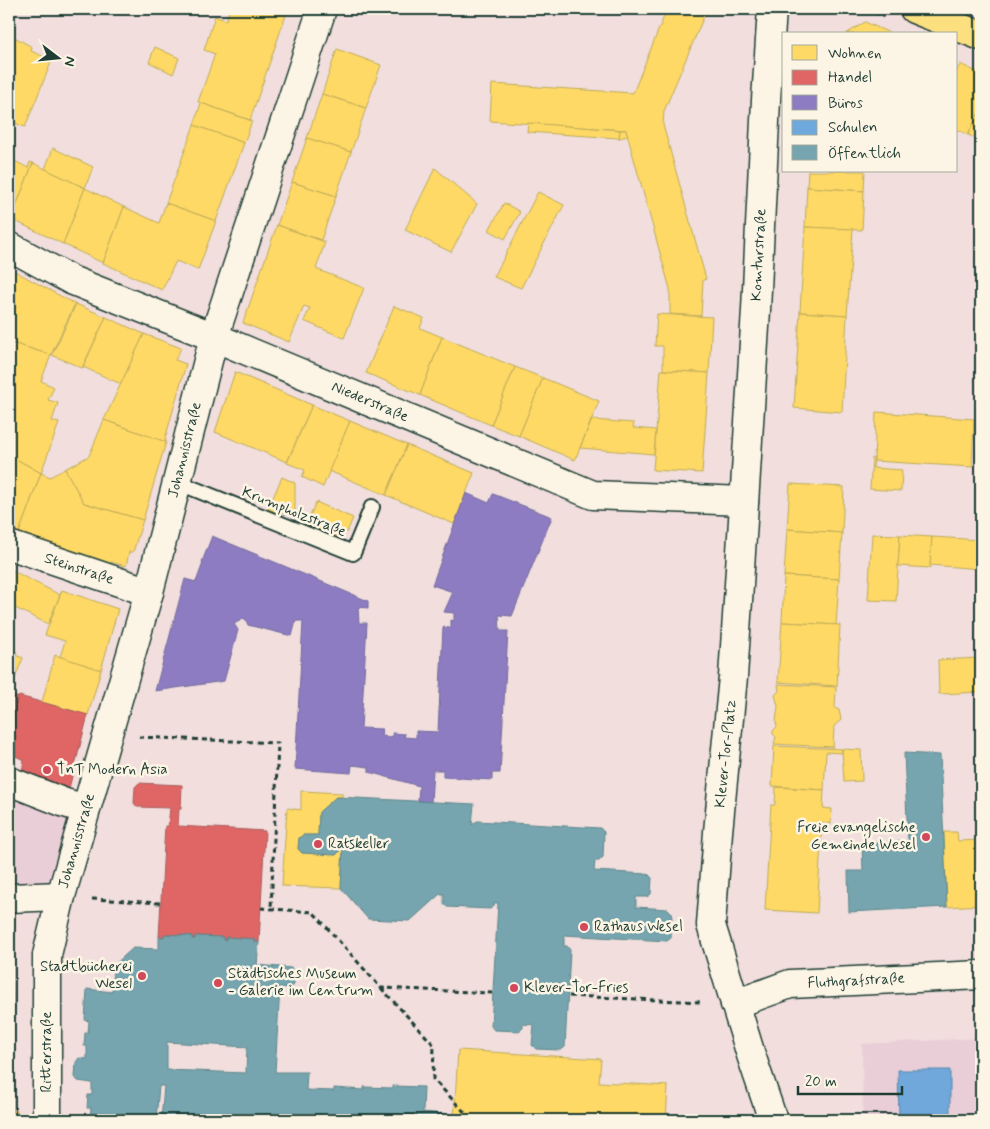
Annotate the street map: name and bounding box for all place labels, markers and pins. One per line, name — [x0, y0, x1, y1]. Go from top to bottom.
place label: TnT Modern Asia — [57, 760, 168, 780]
marker: TnT Modern Asia — [41, 764, 53, 776]
place label: Freie evangelische Gemeinde Wesel — [797, 818, 916, 855]
marker: Freie evangelische Gemeinde Wesel — [920, 831, 932, 843]
place label: Ratskeller — [328, 834, 389, 854]
marker: Ratskeller — [312, 838, 324, 850]
place label: Rathaus Wesel — [594, 917, 683, 937]
marker: Rathaus Wesel — [578, 921, 590, 933]
place label: Stadtbücherei Wesel — [40, 957, 132, 994]
place label: Städtisches Museum - Galerie im Centrum — [228, 964, 373, 1001]
marker: Stadtbücherei Wesel — [136, 970, 148, 982]
marker: Städtisches Museum - Galerie im Centrum — [212, 977, 224, 989]
place label: Klever-Tor-Fries — [524, 978, 629, 998]
marker: Klever-Tor-Fries — [508, 982, 520, 994]

